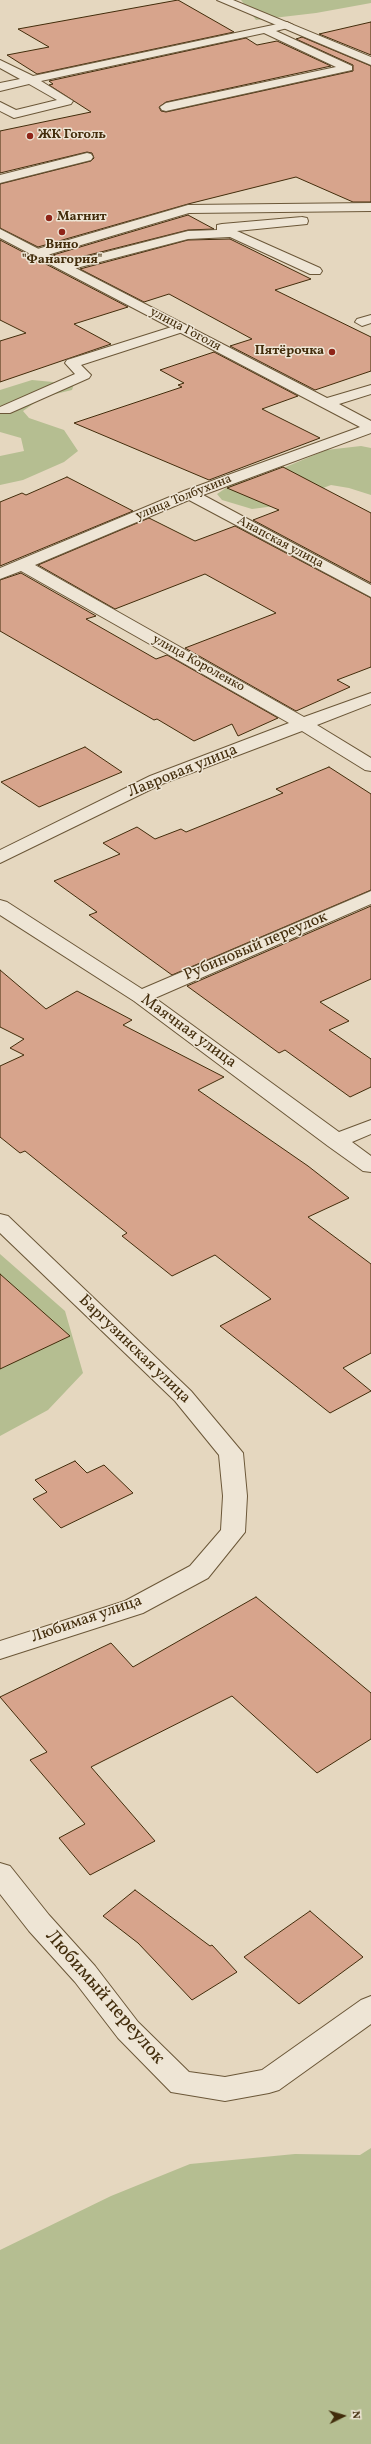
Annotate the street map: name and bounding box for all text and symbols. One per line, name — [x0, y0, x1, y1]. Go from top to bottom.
place label: ЖК Гоголь — [38, 128, 106, 144]
marker: ЖК Гоголь — [25, 131, 35, 141]
place label: Магнит — [57, 210, 107, 226]
marker: Магнит — [44, 213, 54, 223]
marker: Вино "Фанагория" — [57, 227, 67, 237]
place label: Вино "Фанагория" — [22, 238, 102, 269]
street label: улица Гоголя — [147, 305, 223, 355]
place label: Пятёрочка — [255, 344, 324, 360]
marker: Пятёрочка — [327, 347, 337, 357]
street label: улица Толбухина — [134, 472, 234, 524]
street label: Анапская улица — [234, 514, 326, 572]
street label: улица Короленко — [149, 632, 247, 696]
street label: Лавровая улица — [125, 741, 241, 803]
street label: Рубиновый переулок — [181, 908, 331, 986]
street label: Маячная улица — [136, 991, 240, 1073]
street label: Баргузинская улица — [74, 1292, 194, 1408]
street label: Любимая улица — [29, 1592, 145, 1648]
street label: Любимый переулок — [39, 1926, 169, 2070]
north arrow — [323, 2396, 363, 2436]
text: N — [348, 2410, 363, 2420]

